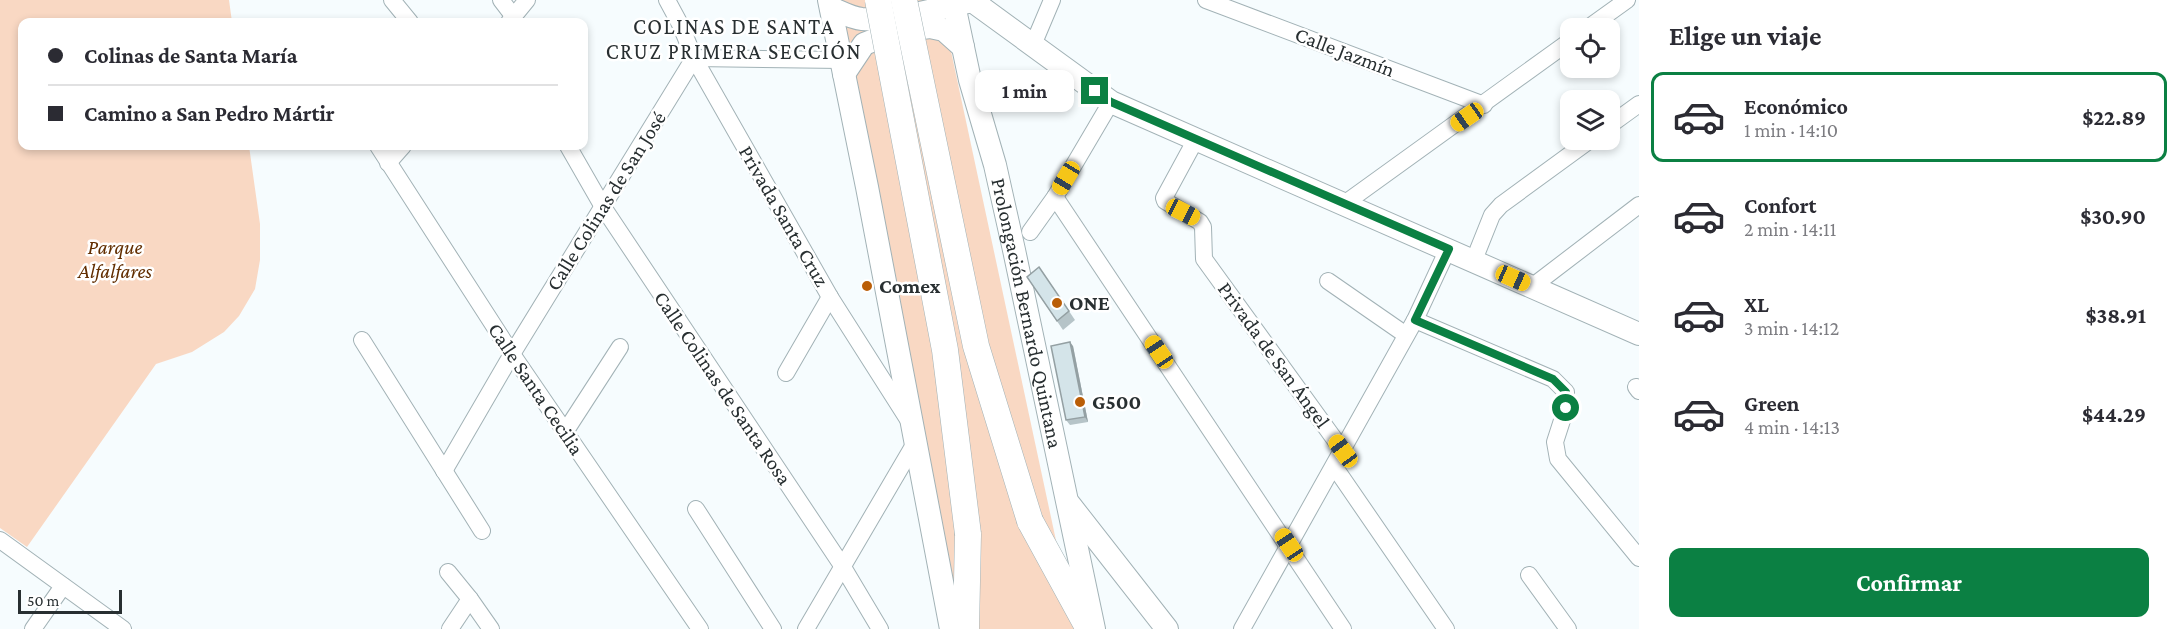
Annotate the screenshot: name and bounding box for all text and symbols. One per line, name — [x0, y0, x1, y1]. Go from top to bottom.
district label: COLINAS DE SANTA CRUZ PRIMERA SECCIÓN — [606, 14, 862, 64]
map controls — [1560, 18, 1620, 150]
button: locate — [1560, 18, 1620, 78]
text: Elige un viaje — [1669, 21, 1822, 51]
street label: Calle Jazmín — [1292, 22, 1398, 82]
text: Colinas de Santa María — [84, 43, 297, 68]
callout: 1 min — [975, 70, 1074, 112]
route end — [1081, 77, 1108, 104]
text: 1 min — [1002, 80, 1047, 102]
button: layers — [1560, 90, 1620, 150]
icon: car — [1672, 90, 1726, 144]
text: Económico — [1744, 94, 1848, 119]
car — [1447, 99, 1487, 135]
text: Camino a San Pedro Mártir — [84, 101, 335, 126]
text: $22.89 — [2082, 105, 2146, 130]
street label: Calle Colinas de San José — [541, 107, 671, 295]
text: 1 min · 14:10 — [1744, 119, 1838, 141]
street label: Privada Santa Cruz — [734, 141, 834, 291]
car — [1049, 158, 1083, 198]
street label: Prolongación Bernardo Quintana — [986, 176, 1068, 451]
icon: car — [1672, 189, 1726, 243]
text: Confort — [1744, 193, 1817, 218]
car — [1163, 196, 1203, 228]
text: $30.90 — [2080, 204, 2146, 229]
text: 2 min · 14:11 — [1744, 218, 1836, 240]
park label: Parque Alfalfares — [77, 235, 152, 283]
car — [1493, 262, 1533, 294]
place label: Comex — [879, 274, 941, 298]
street label: Privada de San Ángel — [1213, 277, 1335, 433]
marker: Comex — [860, 279, 874, 293]
street label: Calle Colinas de Santa Rosa — [649, 287, 797, 490]
icon: car — [1672, 288, 1726, 342]
place label: ONE — [1069, 291, 1110, 315]
text: XL — [1744, 292, 1769, 317]
marker: ONE — [1050, 296, 1064, 310]
text: $38.91 — [2085, 303, 2146, 328]
text: 3 min · 14:12 — [1744, 317, 1839, 339]
street label: Calle Santa Cecilia — [483, 318, 589, 460]
car — [1141, 332, 1177, 372]
icon: car — [1672, 387, 1726, 441]
place label: G500 — [1092, 390, 1141, 414]
text: Green — [1744, 391, 1800, 416]
route start — [1552, 394, 1579, 421]
marker: G500 — [1073, 395, 1087, 409]
text: $44.29 — [2082, 402, 2146, 427]
text: 4 min · 14:13 — [1744, 416, 1840, 438]
car — [1325, 431, 1361, 471]
car — [1271, 525, 1307, 565]
button: Confirmar — [1669, 548, 2149, 617]
scale bar — [18, 587, 122, 614]
text: 50 m — [27, 592, 59, 609]

